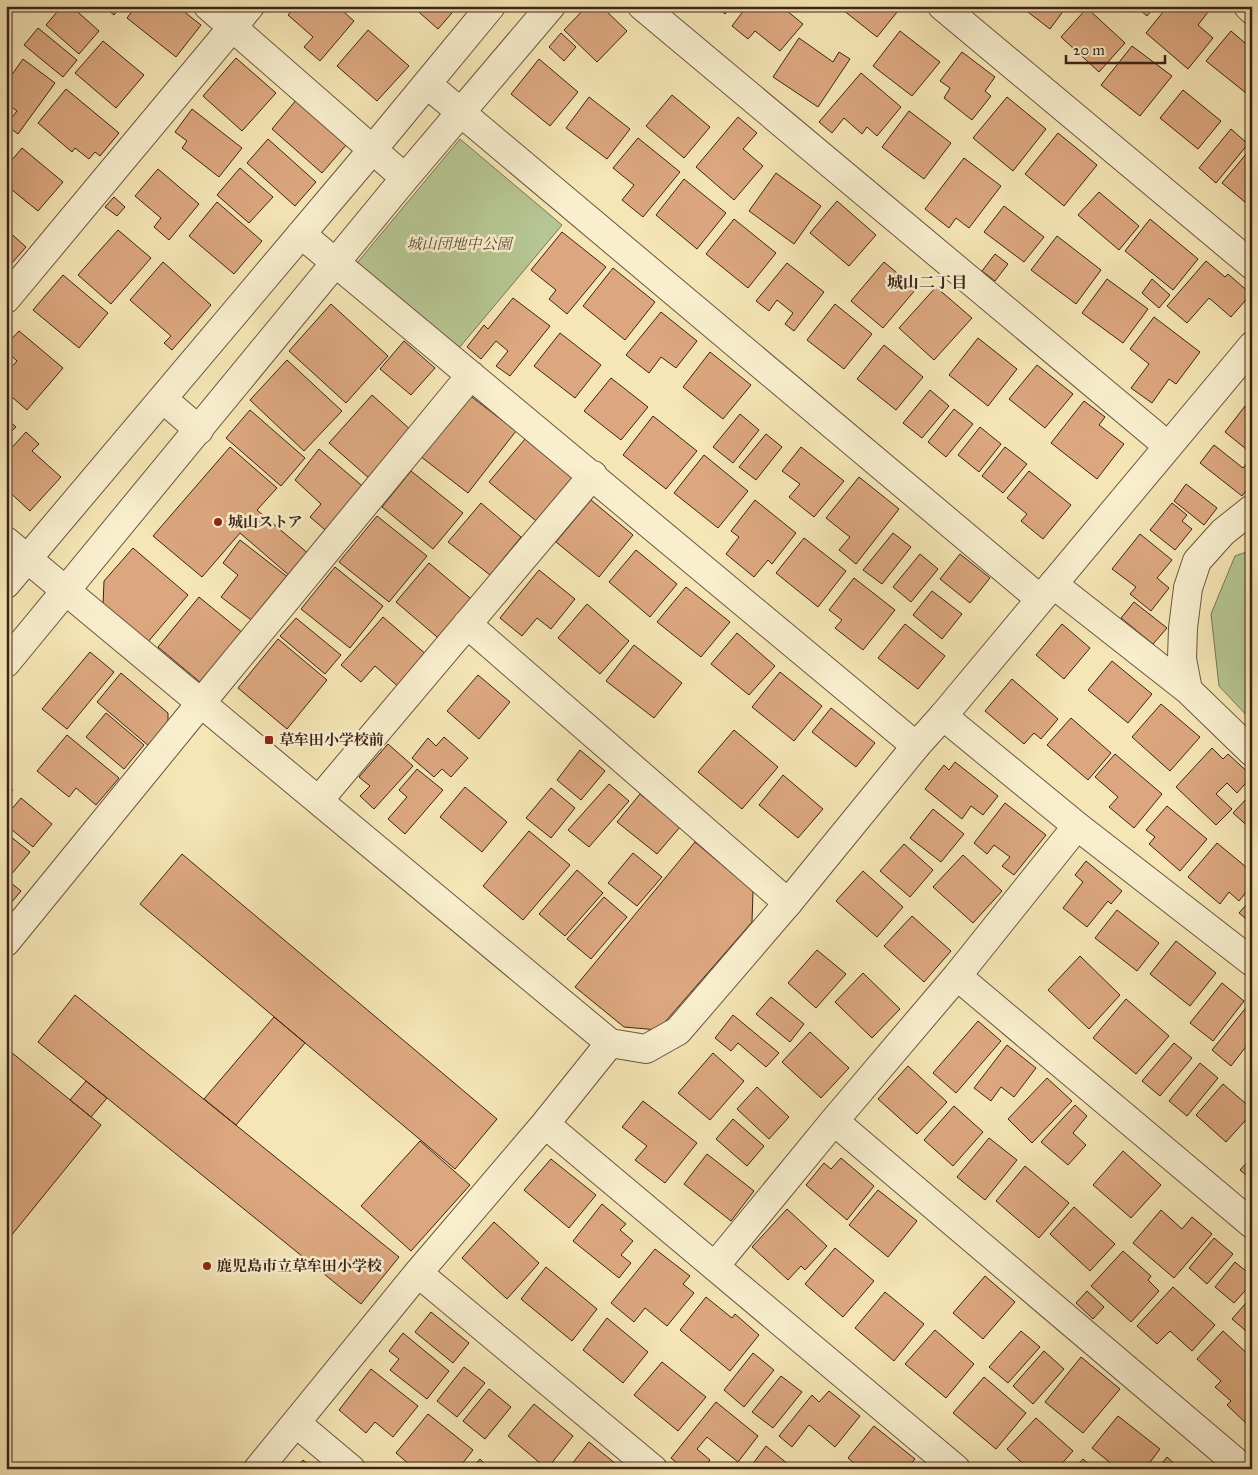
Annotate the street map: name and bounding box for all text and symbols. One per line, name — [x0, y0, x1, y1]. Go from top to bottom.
scale bar — [1066, 32, 1164, 64]
text: 20 m — [1073, 41, 1105, 59]
park label: 城山団地中公園 — [406, 235, 514, 253]
district label: 城山二丁目 — [887, 273, 967, 292]
place label: 城山ストア — [228, 513, 303, 531]
marker: 城山ストア — [212, 516, 224, 528]
place label: 草牟田小学校前 — [279, 731, 384, 749]
marker: 草牟田小学校前 — [263, 734, 275, 746]
place label: 鹿児島市立草牟田小学校 — [217, 1257, 382, 1275]
marker: 鹿児島市立草牟田小学校 — [201, 1260, 213, 1272]

